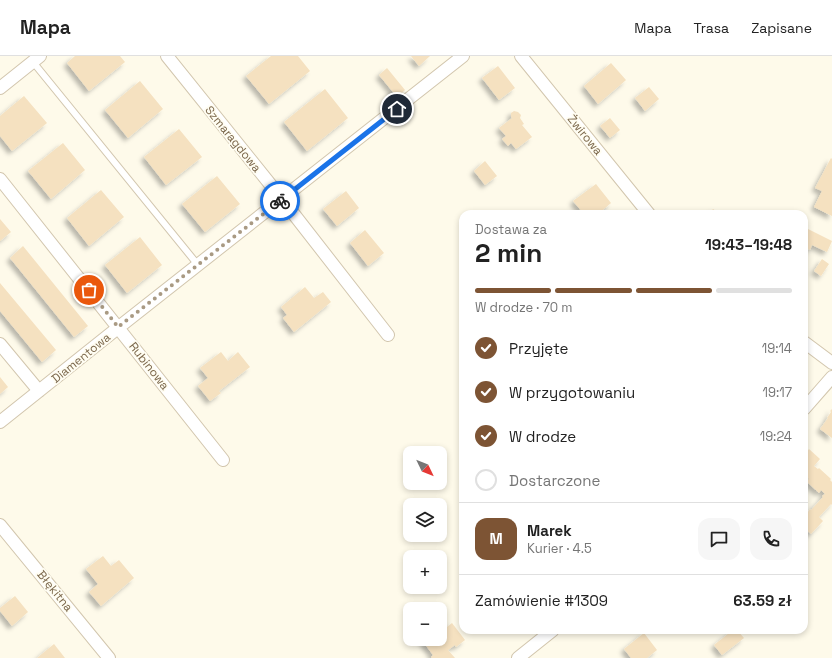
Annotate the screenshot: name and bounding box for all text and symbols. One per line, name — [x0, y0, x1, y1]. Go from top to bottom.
text: Mapa — [20, 15, 71, 40]
text: Mapa — [634, 19, 672, 37]
text: Trasa — [694, 19, 729, 37]
text: Zapisane — [751, 19, 812, 37]
pin — [380, 92, 414, 126]
icon: home — [386, 98, 408, 120]
street label: Szmaragdowa — [201, 102, 265, 176]
street label: Żwirowa — [564, 112, 606, 159]
courier — [260, 181, 300, 221]
icon: bike — [269, 190, 291, 212]
text: Dostawa za — [475, 221, 547, 238]
text: 19:43–19:48 — [705, 235, 792, 254]
text: 2 min — [475, 236, 542, 270]
pin — [72, 273, 106, 307]
icon: bag — [78, 279, 100, 301]
text: W drodze · 70 m — [475, 299, 572, 316]
street label: Diamentowa — [48, 329, 114, 387]
icon: check — [475, 337, 497, 359]
street label: Rubinowa — [125, 339, 173, 393]
text: Przyjęte — [509, 339, 568, 358]
text: 19:14 — [762, 340, 792, 357]
icon: check — [475, 381, 497, 403]
text: W przygotowaniu — [509, 383, 635, 402]
text: 19:17 — [763, 384, 792, 401]
icon: check — [475, 425, 497, 447]
text: W drodze — [509, 427, 576, 446]
text: 19:24 — [760, 428, 792, 445]
north arrow — [403, 446, 447, 490]
map controls — [403, 446, 447, 646]
text: Dostarczone — [509, 471, 600, 490]
button: layers — [403, 498, 447, 542]
button: chat — [698, 518, 740, 560]
button: phone — [750, 518, 792, 560]
text: Marek — [527, 521, 572, 540]
text: M — [489, 529, 503, 548]
text: Kurier · 4.5 — [527, 540, 592, 557]
button: + — [403, 550, 447, 594]
street label: Błękitna — [33, 567, 77, 615]
text: Zamówienie #1309 — [475, 591, 608, 610]
text: 63.59 zł — [733, 591, 792, 610]
button: − — [403, 602, 447, 646]

